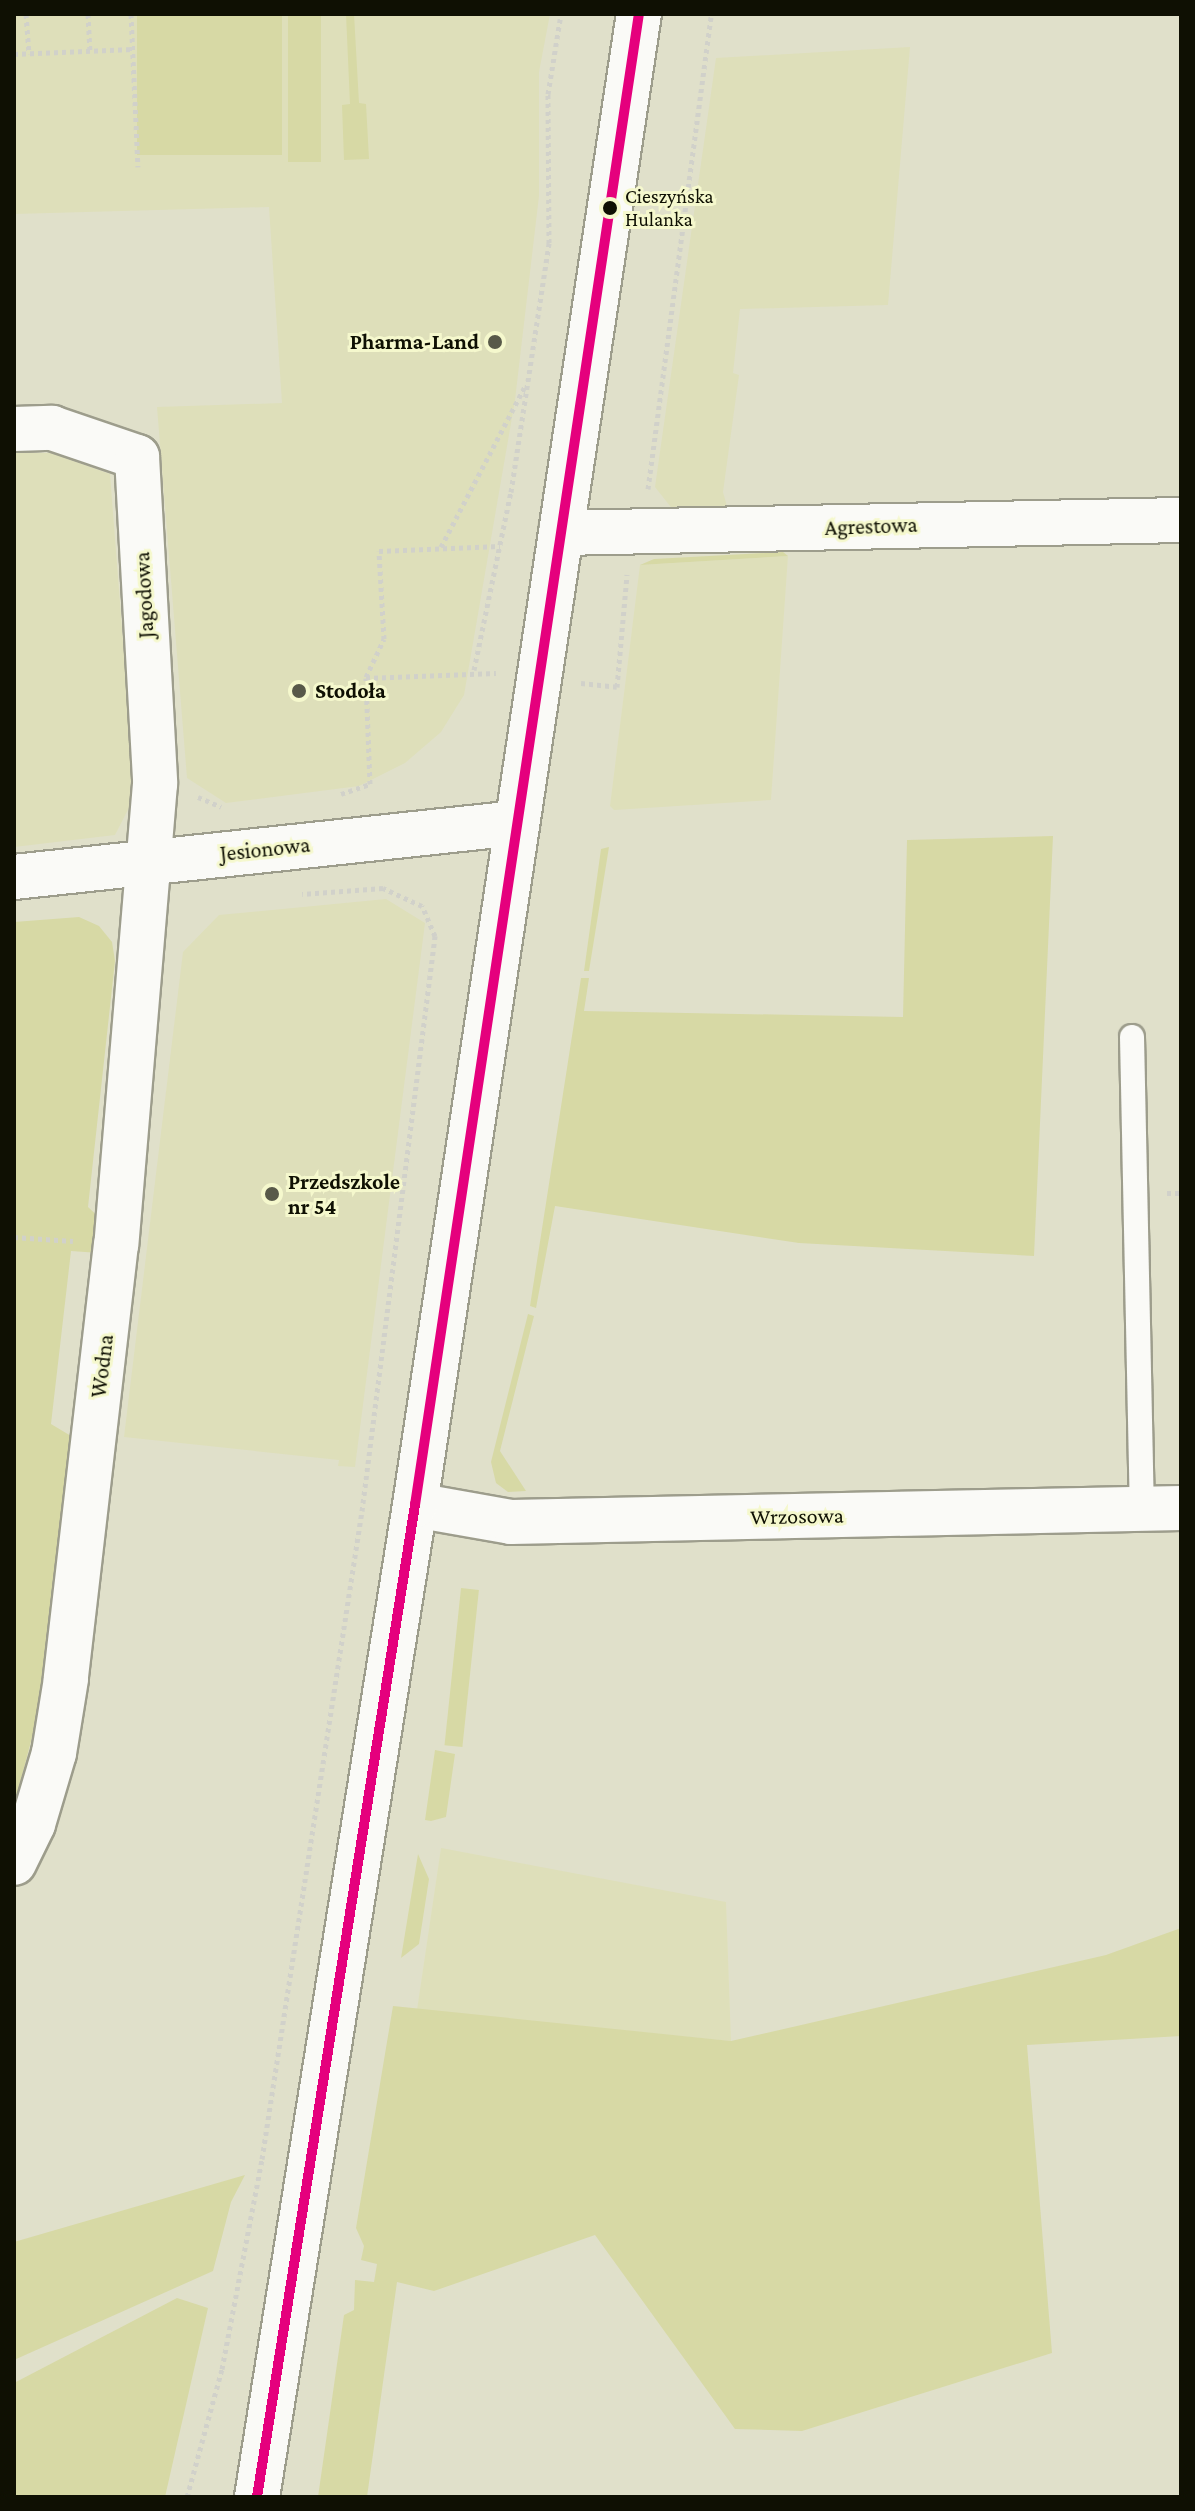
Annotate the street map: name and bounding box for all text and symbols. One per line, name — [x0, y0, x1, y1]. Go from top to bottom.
place label: Cieszyńska Hulanka — [625, 184, 714, 231]
marker: Cieszyńska Hulanka — [602, 200, 618, 216]
place label: Pharma-Land — [350, 329, 479, 355]
marker: Pharma-Land — [486, 333, 504, 351]
street label: Agrestowa — [824, 511, 918, 541]
street label: Jagodowa — [129, 551, 159, 639]
place label: Stodoła — [315, 678, 386, 704]
marker: Stodoła — [290, 682, 308, 700]
street label: Jesionowa — [219, 831, 311, 867]
place label: Przedszkole nr 54 — [288, 1168, 400, 1220]
marker: Przedszkole nr 54 — [263, 1185, 281, 1203]
street label: Wodna — [85, 1333, 119, 1399]
street label: Wrzosowa — [750, 1502, 844, 1530]

